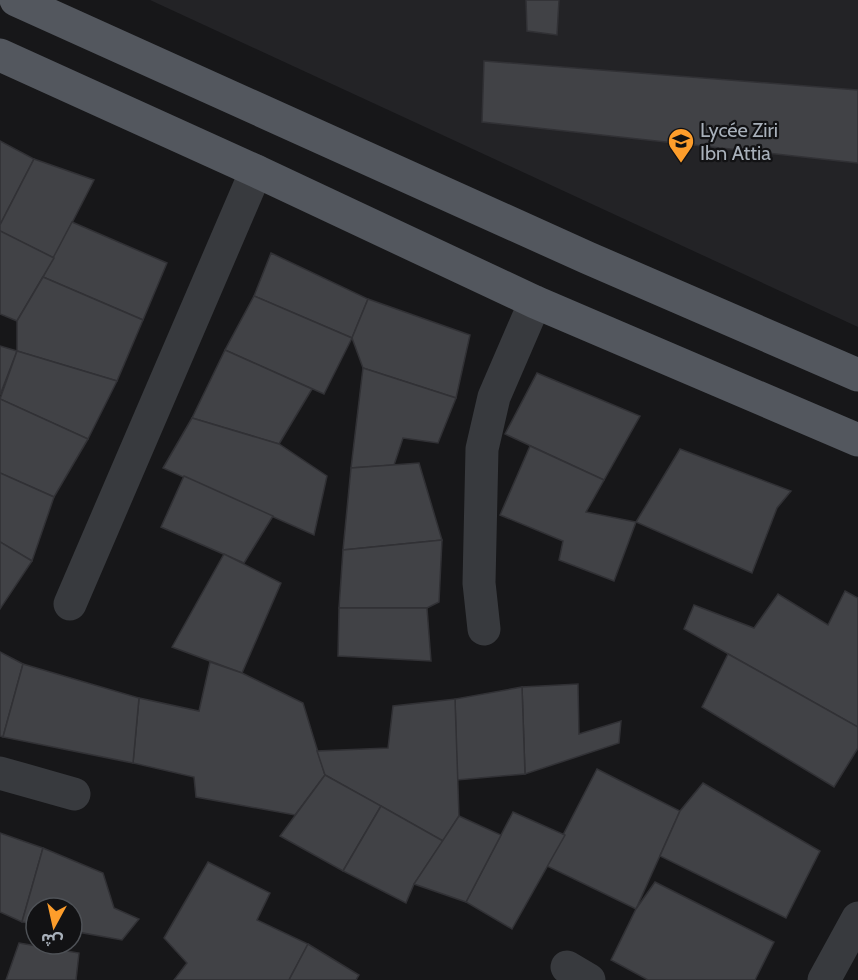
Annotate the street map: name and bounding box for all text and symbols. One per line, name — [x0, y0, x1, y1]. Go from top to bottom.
place label: Lycée Ziri Ibn Attia — [700, 118, 778, 165]
school or university icon: Lycée Ziri Ibn Attia — [666, 126, 696, 164]
north arrow — [24, 896, 84, 956]
text: ش — [40, 929, 64, 951]

